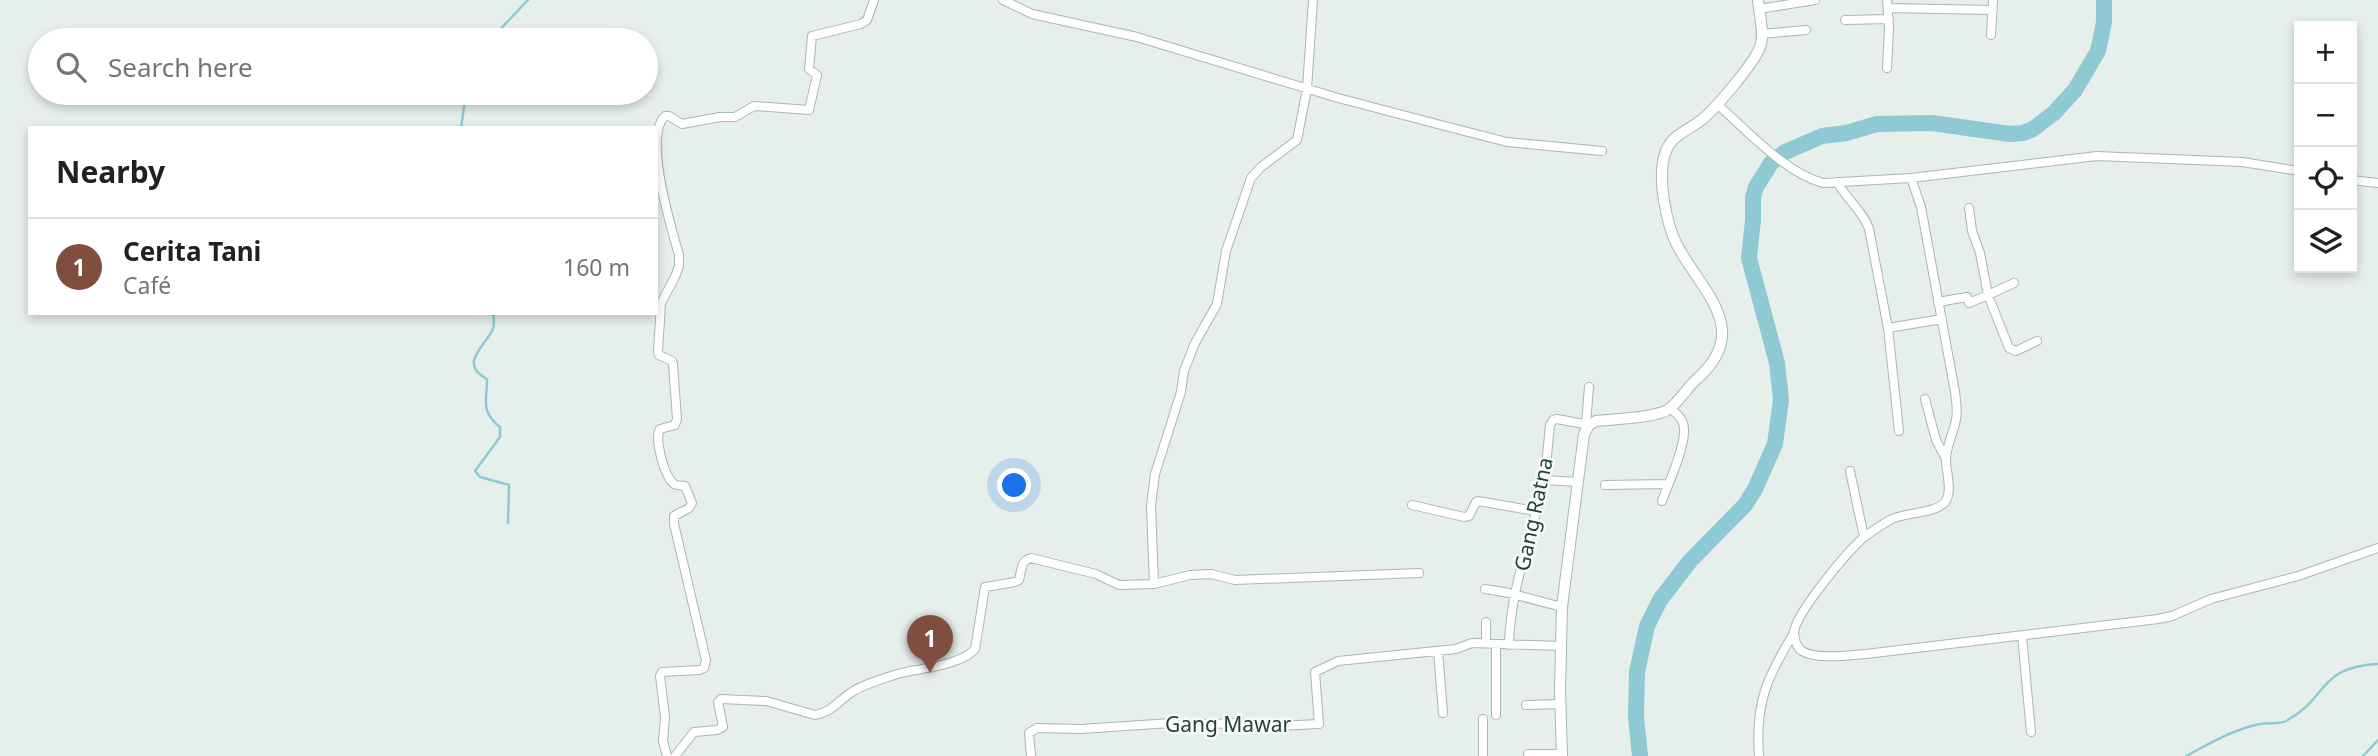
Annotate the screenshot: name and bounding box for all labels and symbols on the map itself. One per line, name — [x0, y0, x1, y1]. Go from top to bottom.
street label: Gang Ratna — [1507, 455, 1559, 573]
your location — [997, 468, 1031, 502]
pin: 1 — [907, 615, 953, 673]
street label: Gang Mawar — [1165, 710, 1291, 738]

